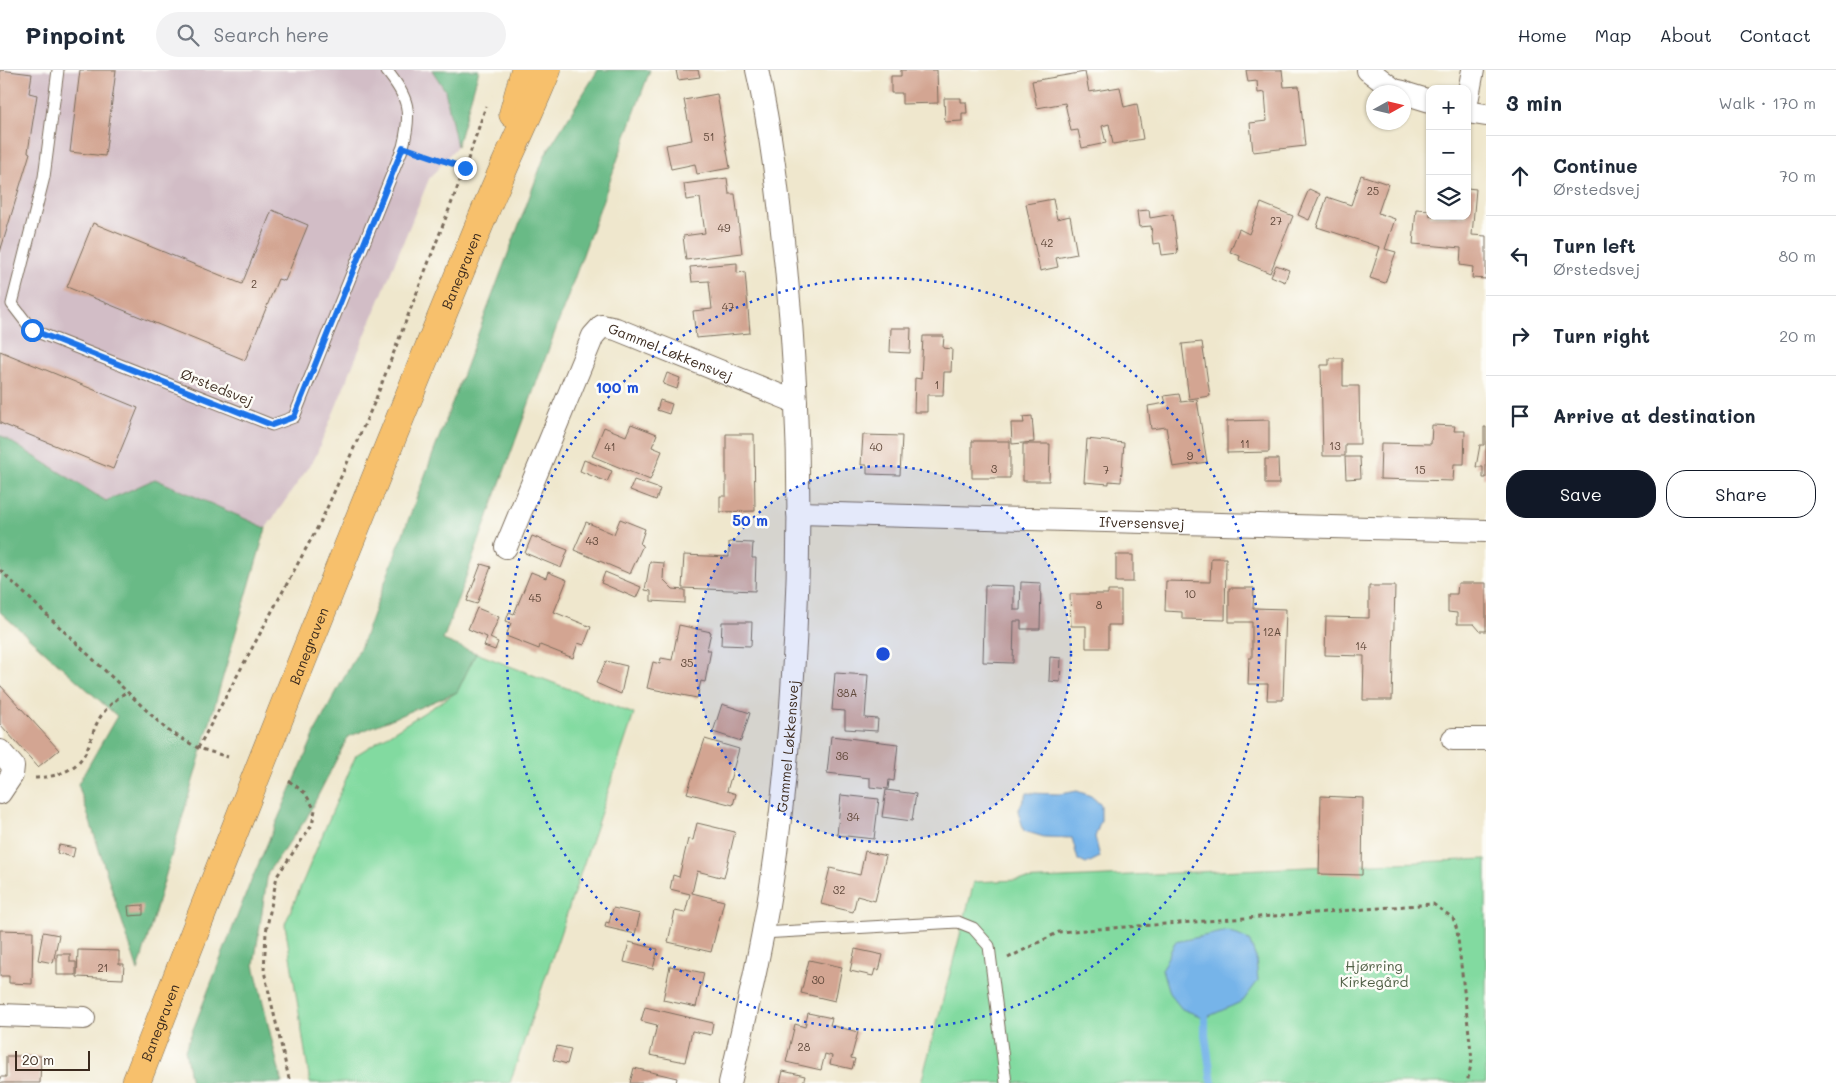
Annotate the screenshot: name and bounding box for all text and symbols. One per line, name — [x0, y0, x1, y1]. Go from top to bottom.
search box — [156, 12, 506, 57]
text: Pinpoint — [25, 19, 126, 50]
icon: search — [174, 21, 202, 49]
text: Search here — [214, 22, 329, 47]
text: Home — [1518, 23, 1567, 47]
text: Map — [1595, 23, 1631, 47]
text: About — [1659, 23, 1712, 47]
text: Contact — [1740, 23, 1811, 47]
north arrow — [1366, 85, 1411, 130]
map controls — [1426, 85, 1471, 220]
button: + — [1426, 85, 1471, 130]
text: 3 min — [1506, 89, 1562, 116]
text: Walk · 170 m — [1718, 92, 1816, 113]
house number: 51 — [703, 129, 715, 144]
button: − — [1426, 130, 1471, 175]
text: Continue — [1553, 153, 1638, 178]
route end — [454, 157, 477, 180]
icon: ahead — [1506, 162, 1534, 190]
text: 70 m — [1779, 165, 1816, 186]
button: layers — [1426, 175, 1471, 220]
text: Ørstedsvej — [1553, 178, 1640, 199]
house number: 25 — [1367, 183, 1379, 198]
house number: 27 — [1270, 213, 1282, 228]
house number: 49 — [718, 220, 731, 235]
street label: Banegraven — [436, 229, 485, 312]
text: Turn left — [1553, 233, 1636, 258]
house number: 42 — [1041, 235, 1053, 250]
icon: left — [1506, 242, 1534, 270]
text: 80 m — [1779, 245, 1816, 266]
text: Ørstedsvej — [1553, 258, 1640, 279]
house number: 2 — [251, 276, 257, 291]
house number: 47 — [722, 299, 734, 314]
street label: Gammel Løkkensvej — [607, 318, 736, 385]
route start — [21, 319, 44, 342]
icon: right — [1506, 322, 1534, 350]
text: Turn right — [1553, 323, 1650, 348]
text: 20 m — [1779, 325, 1816, 346]
street label: Ørstedsvej — [178, 364, 256, 410]
text: 100 m — [595, 377, 639, 397]
house number: 1 — [935, 377, 939, 392]
icon: arrive — [1506, 402, 1534, 430]
text: Arrive at destination — [1553, 403, 1756, 428]
house number: 11 — [1240, 436, 1250, 451]
house number: 13 — [1329, 438, 1341, 453]
house number: 41 — [604, 439, 616, 454]
house number: 40 — [869, 439, 883, 454]
house number: 9 — [1187, 448, 1194, 463]
house number: 3 — [991, 461, 998, 476]
house number: 7 — [1103, 462, 1109, 477]
house number: 15 — [1414, 462, 1426, 477]
button: Save — [1506, 470, 1656, 518]
button: Share — [1666, 470, 1816, 518]
text: 50 m — [732, 510, 768, 530]
street label: Ifversensvej — [1099, 511, 1185, 533]
house number: 43 — [586, 533, 599, 548]
house number: 10 — [1184, 586, 1196, 601]
house number: 45 — [529, 590, 541, 605]
house number: 8 — [1096, 597, 1103, 612]
street label: Banegraven — [284, 604, 332, 687]
house number: 12A — [1263, 624, 1281, 639]
house number: 14 — [1355, 638, 1367, 653]
centre of rings — [874, 645, 892, 663]
house number: 35 — [681, 655, 693, 670]
street label: Gammel Løkkensvej — [771, 679, 802, 813]
house number: 38A — [837, 685, 857, 700]
house number: 36 — [835, 748, 849, 763]
house number: 34 — [847, 809, 860, 824]
house number: 32 — [833, 882, 845, 897]
park label: Hjørring Kirkegård — [1340, 956, 1408, 991]
house number: 21 — [97, 960, 109, 975]
house number: 30 — [811, 972, 825, 987]
street label: Banegraven — [136, 981, 183, 1064]
house number: 28 — [798, 1039, 811, 1054]
scale bar — [15, 1048, 90, 1071]
text: 20 m — [22, 1050, 54, 1069]

